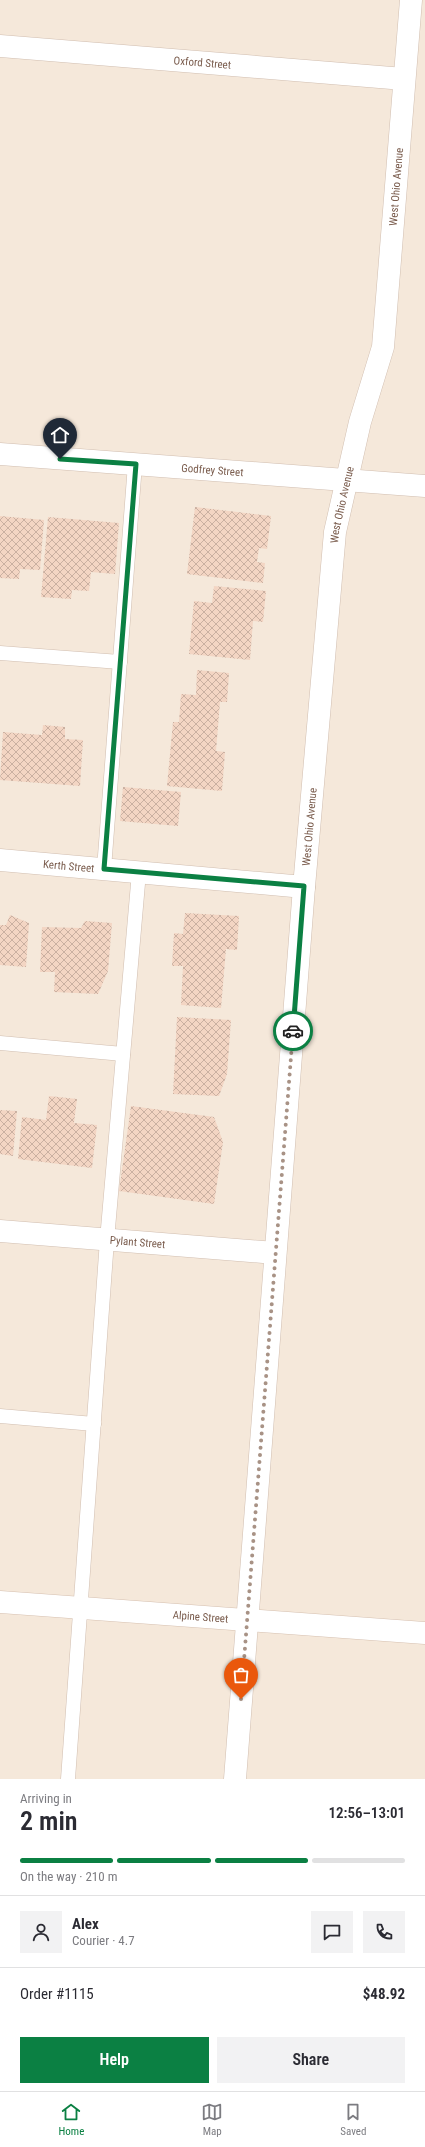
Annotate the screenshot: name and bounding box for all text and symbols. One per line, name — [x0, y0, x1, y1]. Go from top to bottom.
street label: Oxford Street — [173, 54, 231, 72]
street label: West Ohio Avenue — [387, 147, 406, 226]
pin — [43, 418, 77, 459]
icon: home — [49, 424, 71, 446]
street label: Godfrey Street — [181, 462, 244, 479]
street label: West Ohio Avenue — [328, 465, 357, 544]
street label: West Ohio Avenue — [300, 787, 320, 867]
street label: Kerth Street — [42, 858, 95, 875]
courier — [273, 1011, 313, 1051]
icon: car — [282, 1020, 304, 1042]
street label: Pylant Street — [109, 1234, 166, 1251]
street label: Alpine Street — [172, 1609, 229, 1626]
pin — [224, 1658, 258, 1699]
icon: bag — [230, 1664, 252, 1686]
text: Arriving in — [20, 1791, 72, 1806]
text: 12:56–13:01 — [328, 1804, 405, 1822]
text: 2 min — [20, 1806, 78, 1836]
text: On the way · 210 m — [20, 1869, 117, 1884]
button: person — [20, 1911, 62, 1953]
button: chat — [311, 1911, 353, 1953]
button: phone — [363, 1911, 405, 1953]
text: Alex — [72, 1915, 99, 1933]
text: Courier · 4.7 — [72, 1933, 135, 1948]
text: Order #1115 — [20, 1985, 94, 2003]
text: $48.92 — [363, 1985, 405, 2003]
button: Help — [20, 2037, 209, 2083]
button: Share — [217, 2037, 405, 2083]
tab: Home — [59, 2101, 84, 2138]
tab: Map — [201, 2101, 223, 2138]
tab: Saved — [340, 2101, 366, 2138]

